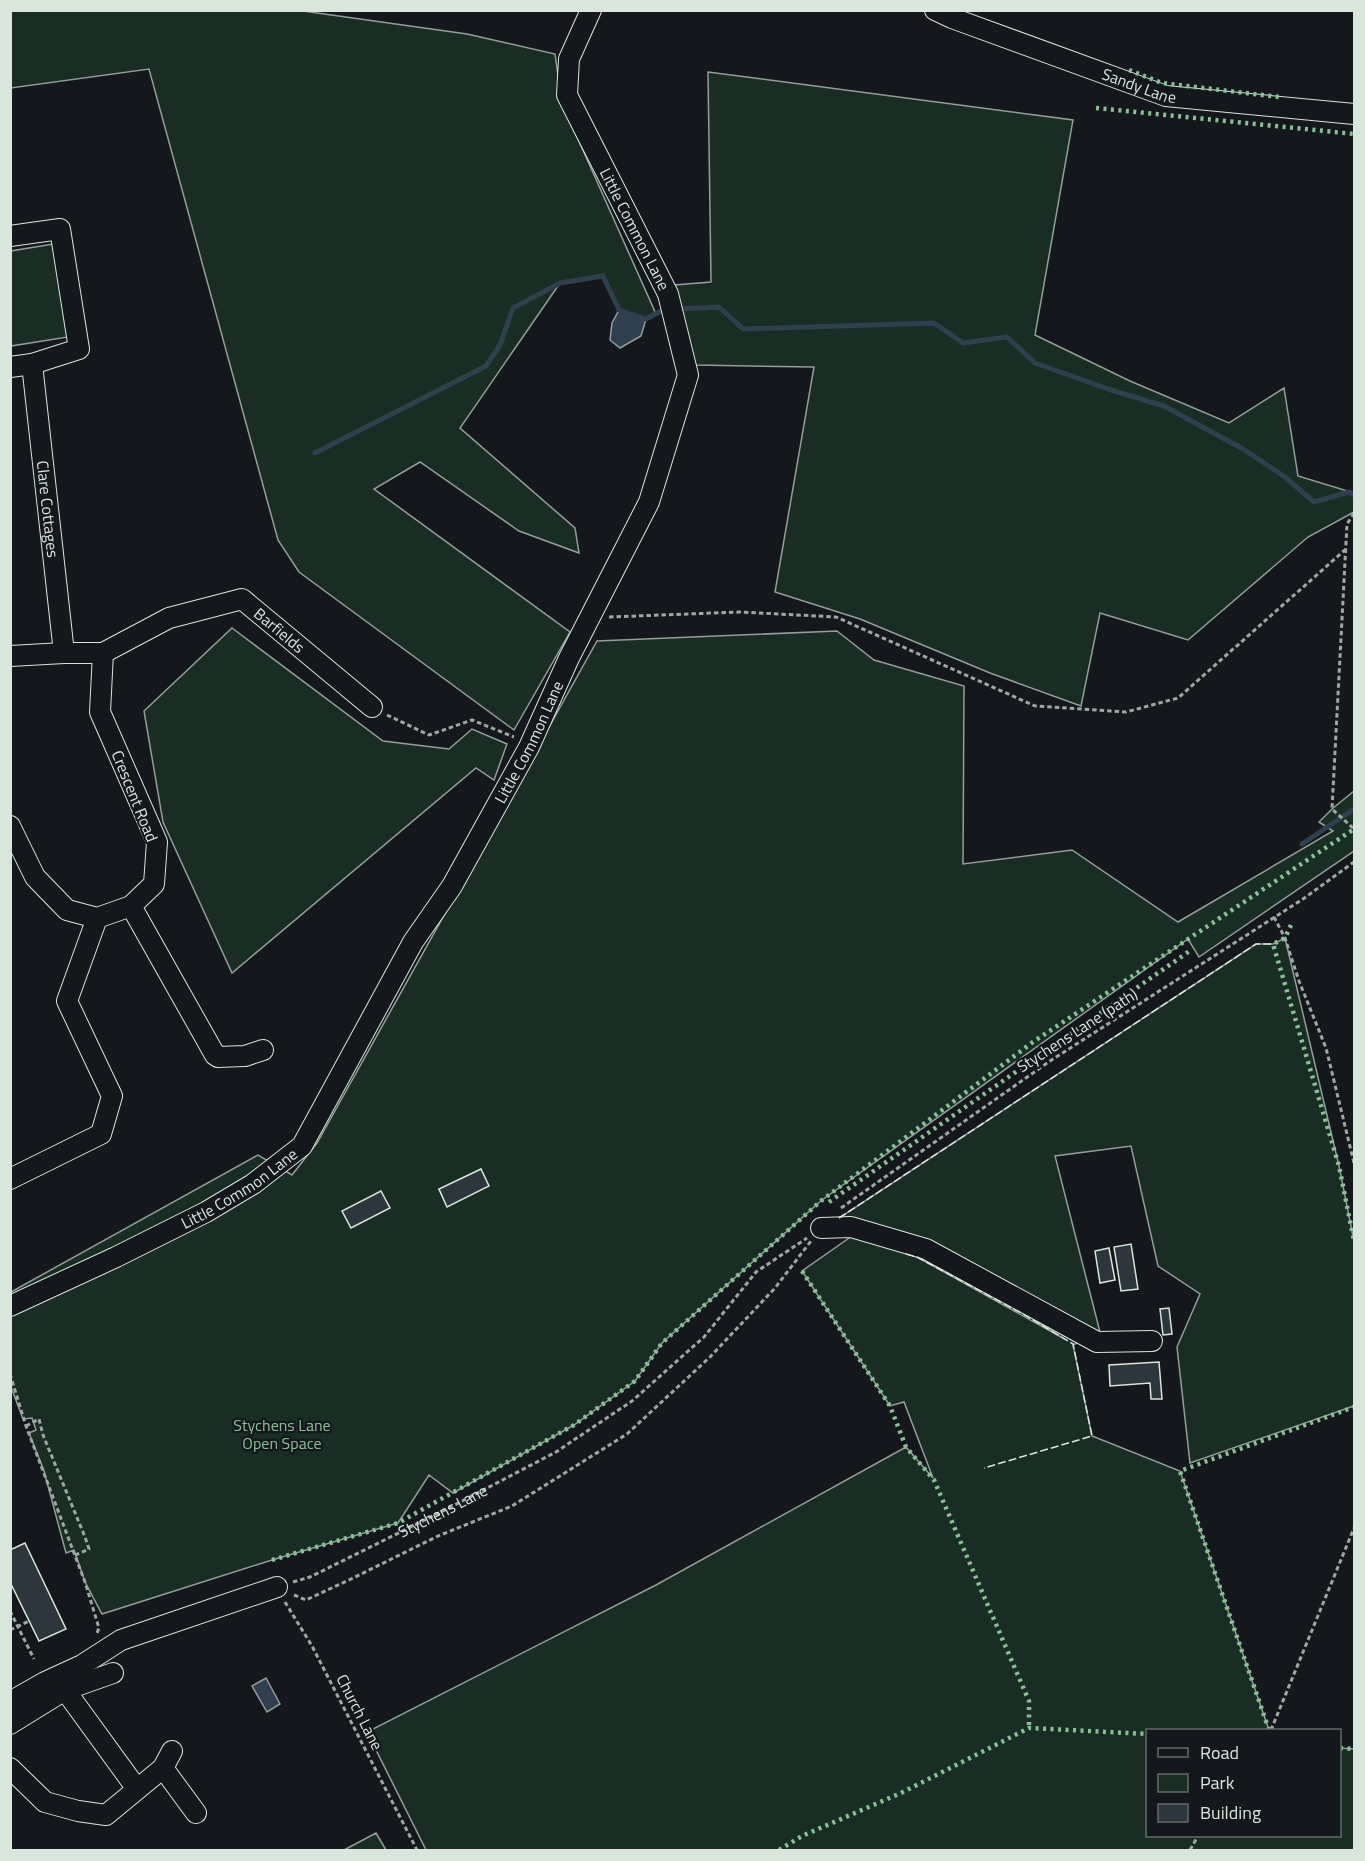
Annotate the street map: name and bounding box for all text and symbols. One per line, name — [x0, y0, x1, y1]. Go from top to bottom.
street label: Sandy Lane — [1099, 62, 1177, 109]
street label: Little Common Lane — [594, 164, 676, 294]
street label: Clare Cottages — [31, 459, 65, 559]
street label: Barfields — [249, 602, 310, 659]
street label: Little Common Lane — [488, 677, 569, 808]
street label: Crescent Road — [106, 747, 164, 845]
street label: Stychens Lane (path) — [1012, 982, 1142, 1078]
street label: Little Common Lane — [177, 1142, 302, 1235]
park label: Stychens Lane Open Space — [233, 1413, 331, 1455]
street label: Stychens Lane — [394, 1478, 492, 1543]
street label: Church Lane — [331, 1670, 389, 1754]
legend — [1146, 1729, 1341, 1837]
text: Road — [1200, 1739, 1239, 1766]
text: Park — [1200, 1769, 1235, 1796]
text: Building — [1200, 1799, 1261, 1826]

